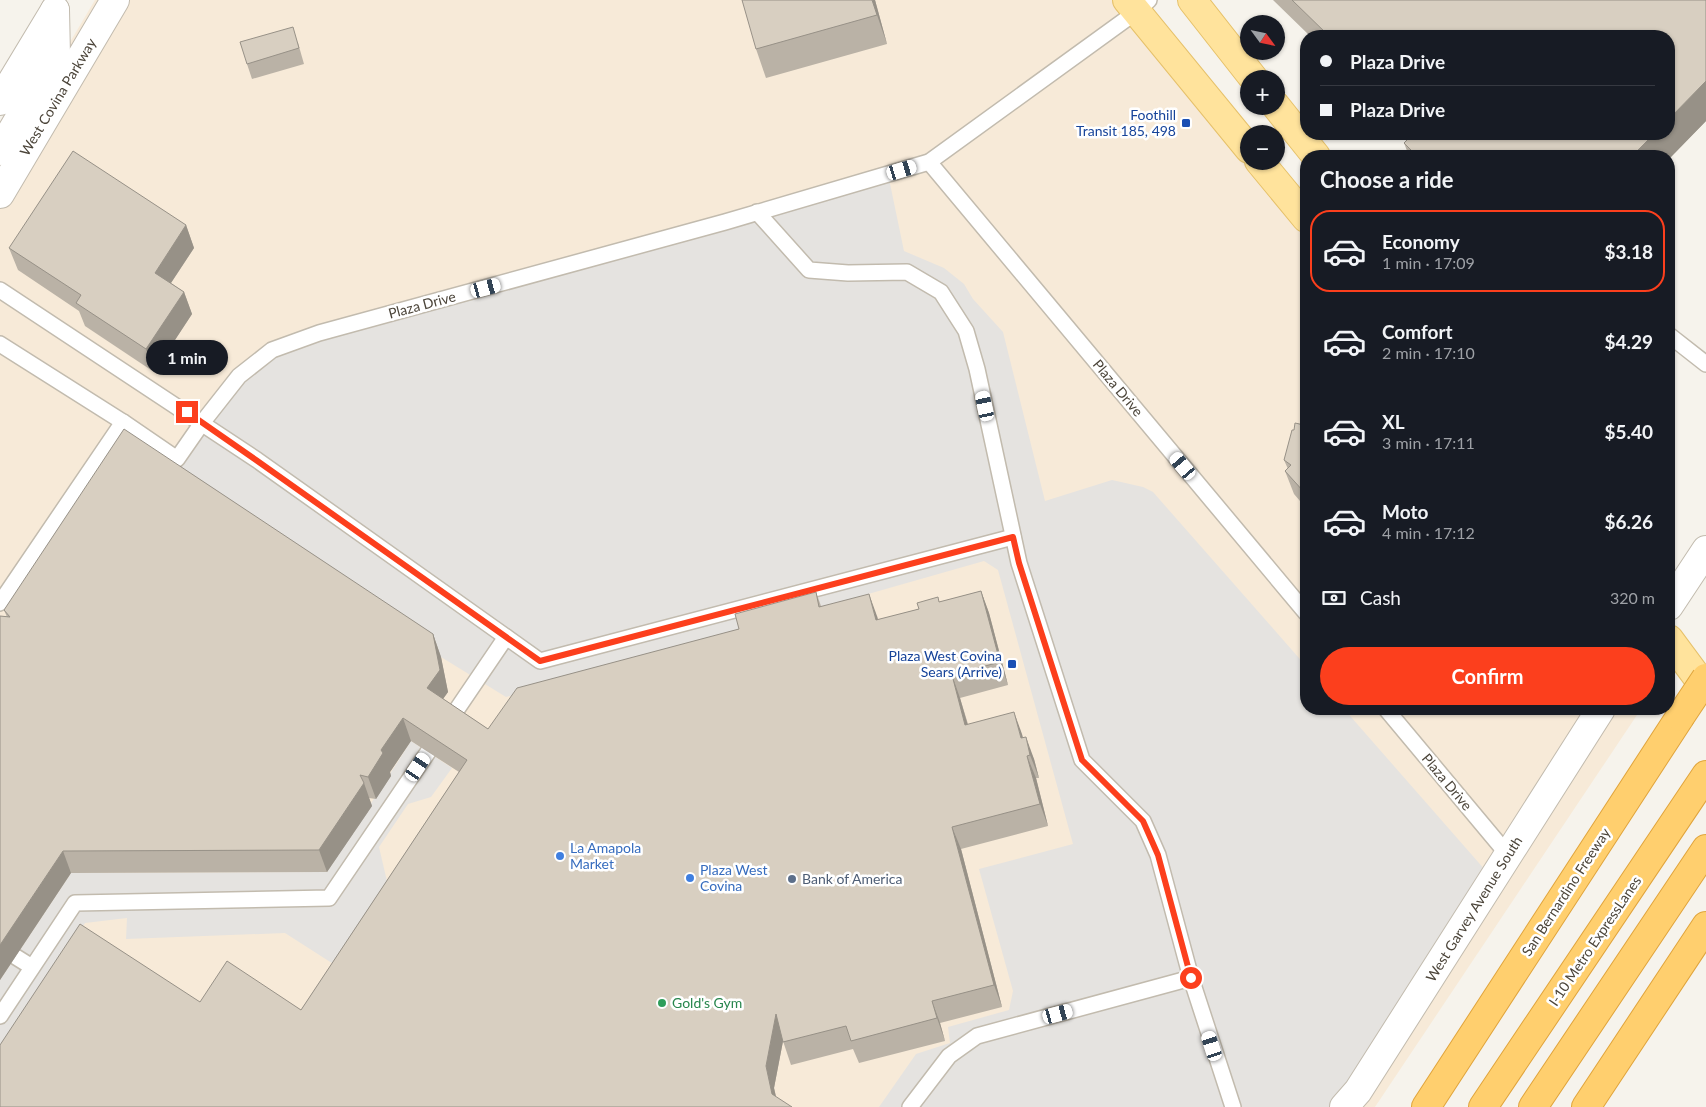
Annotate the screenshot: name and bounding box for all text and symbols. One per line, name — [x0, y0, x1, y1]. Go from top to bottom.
north arrow — [1240, 15, 1285, 60]
map controls — [1240, 15, 1285, 170]
street label: West Covina Parkway — [16, 34, 100, 159]
text: Plaza Drive — [1350, 50, 1445, 73]
button: + — [1240, 70, 1285, 115]
text: Plaza Drive — [1350, 98, 1445, 121]
place label: Foothill Transit 185, 498 — [1076, 106, 1176, 139]
marker: Foothill Transit 185, 498 — [1180, 117, 1192, 129]
button: − — [1240, 125, 1285, 170]
car — [885, 158, 918, 182]
text: Choose a ride — [1320, 166, 1454, 193]
icon: car — [1322, 229, 1367, 274]
text: Economy — [1382, 230, 1460, 253]
text: $3.18 — [1604, 240, 1653, 263]
text: 1 min · 17:09 — [1382, 253, 1475, 272]
car — [469, 277, 502, 299]
street label: Plaza Drive — [386, 287, 457, 322]
icon: car — [1322, 319, 1367, 364]
text: Comfort — [1382, 320, 1453, 343]
text: $4.29 — [1604, 330, 1653, 353]
callout: 1 min — [146, 340, 228, 374]
text: 2 min · 17:10 — [1382, 343, 1475, 362]
text: 1 min — [167, 348, 207, 367]
street label: Plaza Drive — [1090, 356, 1147, 420]
car — [974, 390, 995, 422]
route end — [176, 401, 198, 423]
icon: car — [1322, 409, 1367, 454]
text: XL — [1382, 410, 1405, 433]
text: $5.40 — [1604, 420, 1653, 443]
text: 3 min · 17:11 — [1382, 433, 1475, 452]
car — [1167, 450, 1198, 482]
icon: car — [1322, 499, 1367, 544]
text: Moto — [1382, 500, 1428, 523]
text: $6.26 — [1604, 510, 1653, 533]
text: 4 min · 17:12 — [1382, 523, 1475, 542]
icon: cash — [1320, 584, 1348, 612]
text: Cash — [1360, 586, 1401, 609]
text: 320 m — [1610, 588, 1655, 607]
place label: Plaza West Covina Sears (Arrive) — [889, 647, 1002, 680]
button: Confirm — [1320, 647, 1655, 705]
marker: Plaza West Covina Sears (Arrive) — [1006, 658, 1018, 670]
car — [403, 750, 432, 784]
street label: Plaza Drive — [1419, 750, 1476, 814]
street label: San Bernardino Freeway — [1518, 824, 1614, 959]
street label: West Garvey Avenue South — [1422, 833, 1525, 985]
place label: La Amapola Market — [570, 839, 641, 872]
marker: La Amapola Market — [554, 850, 566, 862]
place label: Plaza West Covina — [700, 861, 768, 894]
place label: Bank of America — [802, 870, 902, 887]
marker: Plaza West Covina — [684, 872, 696, 884]
marker: Bank of America — [786, 873, 798, 885]
street label: I-10 Metro ExpressLanes — [1545, 873, 1644, 1009]
route start — [1180, 967, 1202, 989]
place label: Gold's Gym — [672, 994, 742, 1011]
marker: Gold's Gym — [656, 997, 668, 1009]
car — [1041, 1003, 1074, 1025]
car — [1200, 1029, 1223, 1063]

